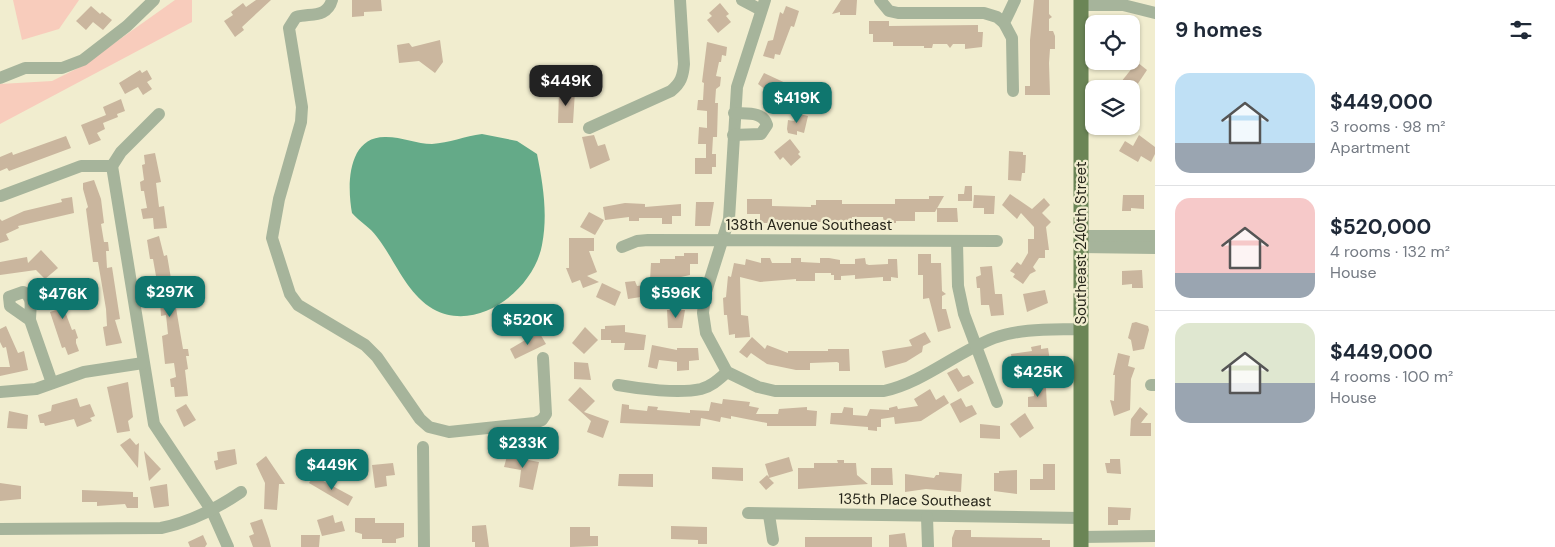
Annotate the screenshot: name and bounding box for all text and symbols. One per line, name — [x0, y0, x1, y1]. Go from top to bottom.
map controls — [1085, 15, 1140, 135]
button: locate — [1085, 15, 1140, 70]
text: 9 homes — [1175, 16, 1263, 44]
icon: filters — [1507, 16, 1535, 44]
pin: $449K — [531, 64, 601, 107]
text: $449K — [540, 70, 592, 91]
button: layers — [1085, 80, 1140, 135]
pin: $419K — [762, 82, 832, 124]
text: $419K — [774, 87, 820, 108]
text: $449,000 — [1330, 88, 1433, 116]
icon: home — [1215, 93, 1275, 153]
text: 3 rooms · 98 m² — [1330, 116, 1446, 137]
text: Apartment — [1330, 137, 1410, 158]
street label: Southeast 240th Street — [1071, 161, 1091, 325]
text: $520,000 — [1330, 213, 1431, 241]
street label: 138th Avenue Southeast — [726, 215, 892, 235]
icon: home — [1215, 218, 1275, 278]
text: 4 rooms · 132 m² — [1330, 241, 1450, 262]
text: House — [1330, 262, 1377, 283]
pin: $297K — [135, 276, 205, 318]
pin: $596K — [641, 276, 711, 319]
pin: $476K — [28, 278, 98, 320]
text: $297K — [146, 281, 194, 302]
text: $596K — [651, 282, 701, 303]
text: $476K — [38, 283, 88, 304]
pin: $520K — [493, 304, 563, 346]
text: $520K — [503, 309, 553, 330]
text: $449,000 — [1330, 338, 1433, 366]
icon: home — [1215, 343, 1275, 403]
pin: $425K — [1003, 356, 1073, 398]
text: $425K — [1013, 361, 1063, 382]
text: 4 rooms · 100 m² — [1330, 366, 1453, 387]
text: House — [1330, 387, 1377, 408]
pin: $233K — [488, 426, 558, 469]
text: $233K — [499, 432, 547, 453]
pin: $449K — [297, 448, 367, 491]
text: $449K — [306, 454, 358, 475]
street label: 135th Place Southeast — [838, 489, 992, 511]

